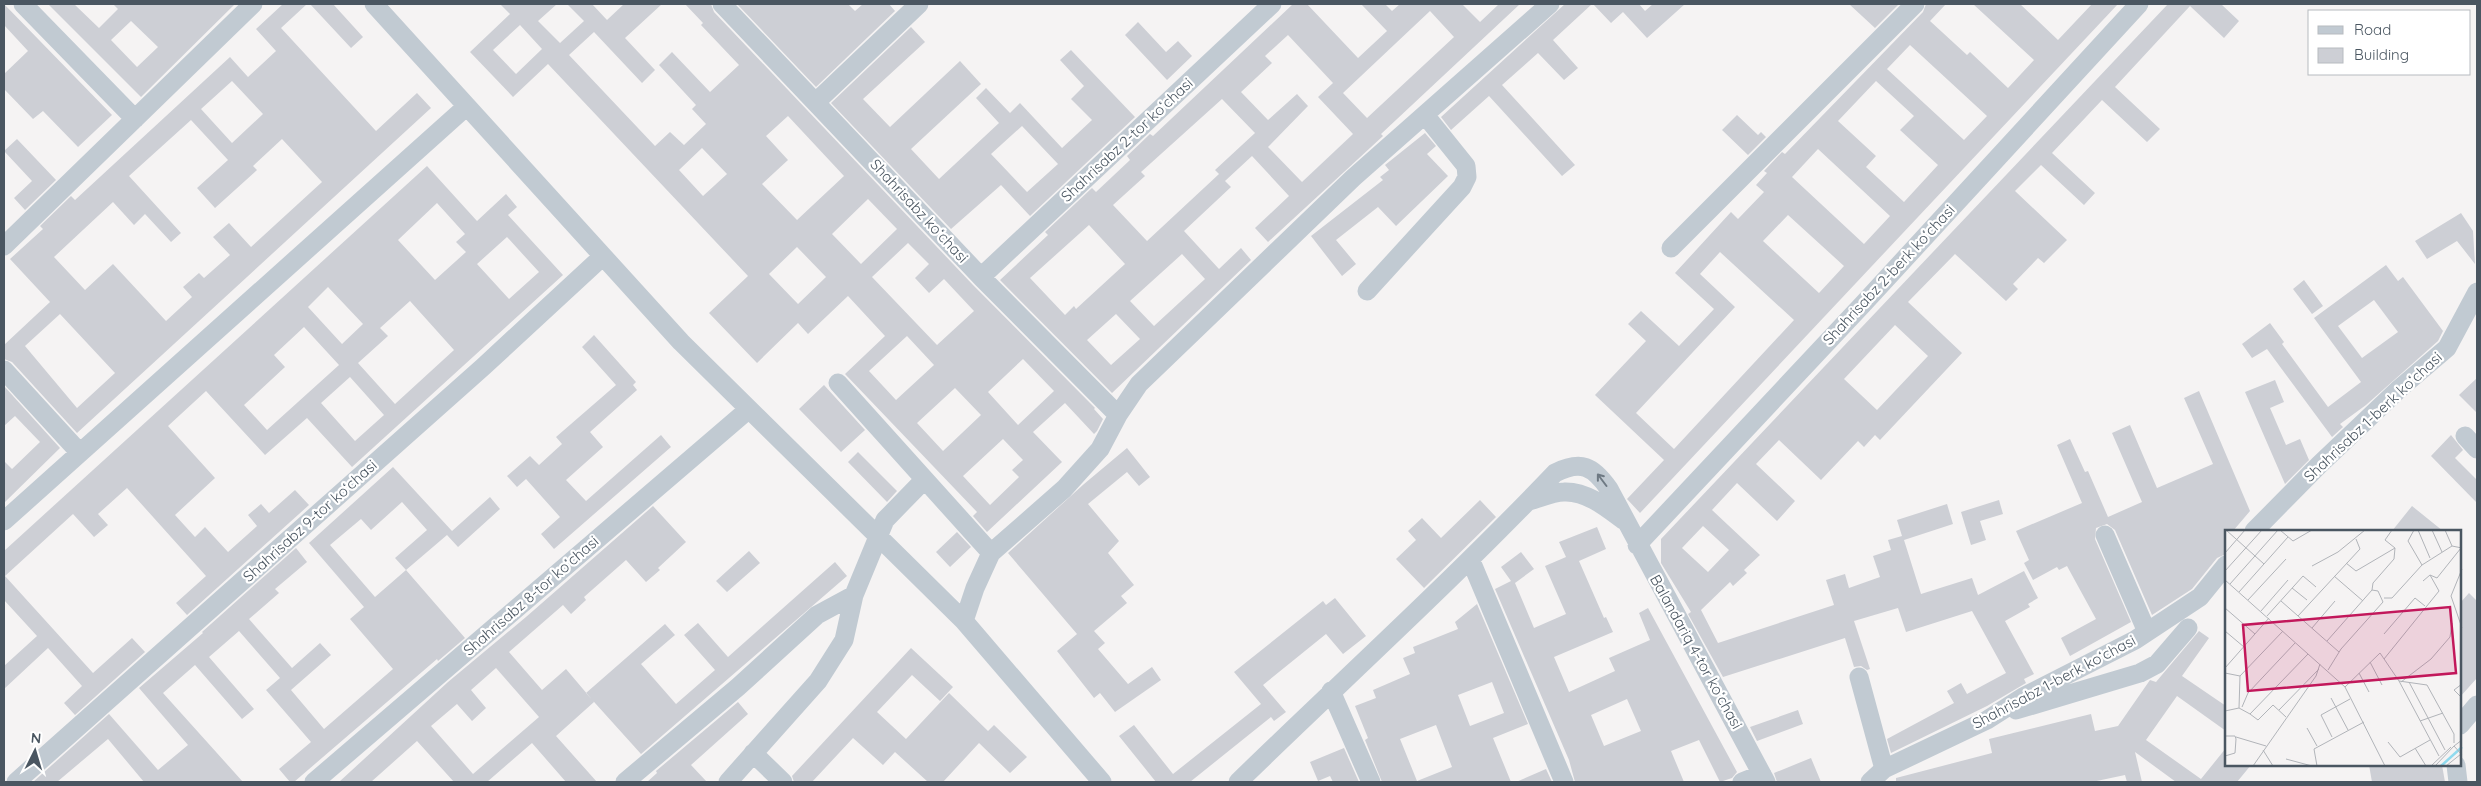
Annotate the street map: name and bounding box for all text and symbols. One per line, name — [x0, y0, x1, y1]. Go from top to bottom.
legend — [2308, 10, 2471, 75]
text: Road — [2354, 20, 2391, 39]
text: Building — [2354, 45, 2409, 64]
street label: Shahrisabz 2-tor koʻchasi — [1057, 74, 1197, 206]
street label: Shahrisabz koʻchasi — [866, 155, 972, 267]
street label: Shahrisabz 2-berk koʻchasi — [1819, 201, 1959, 349]
street label: Shahrisabz 1-berk koʻchasi — [2300, 348, 2446, 486]
street label: Shahrisabz 9-tor koʻchasi — [239, 456, 381, 586]
one-way arrow — [1596, 474, 1607, 487]
inset map — [2225, 530, 2461, 766]
street label: Shahrisabz 8-tor koʻchasi — [459, 532, 602, 660]
street label: Balandariq 4-tor koʻchasi — [1646, 571, 1747, 732]
street label: Shahrisabz 1-berk koʻchasi — [1969, 630, 2139, 733]
north arrow — [10, 726, 60, 776]
text: N — [30, 729, 42, 747]

